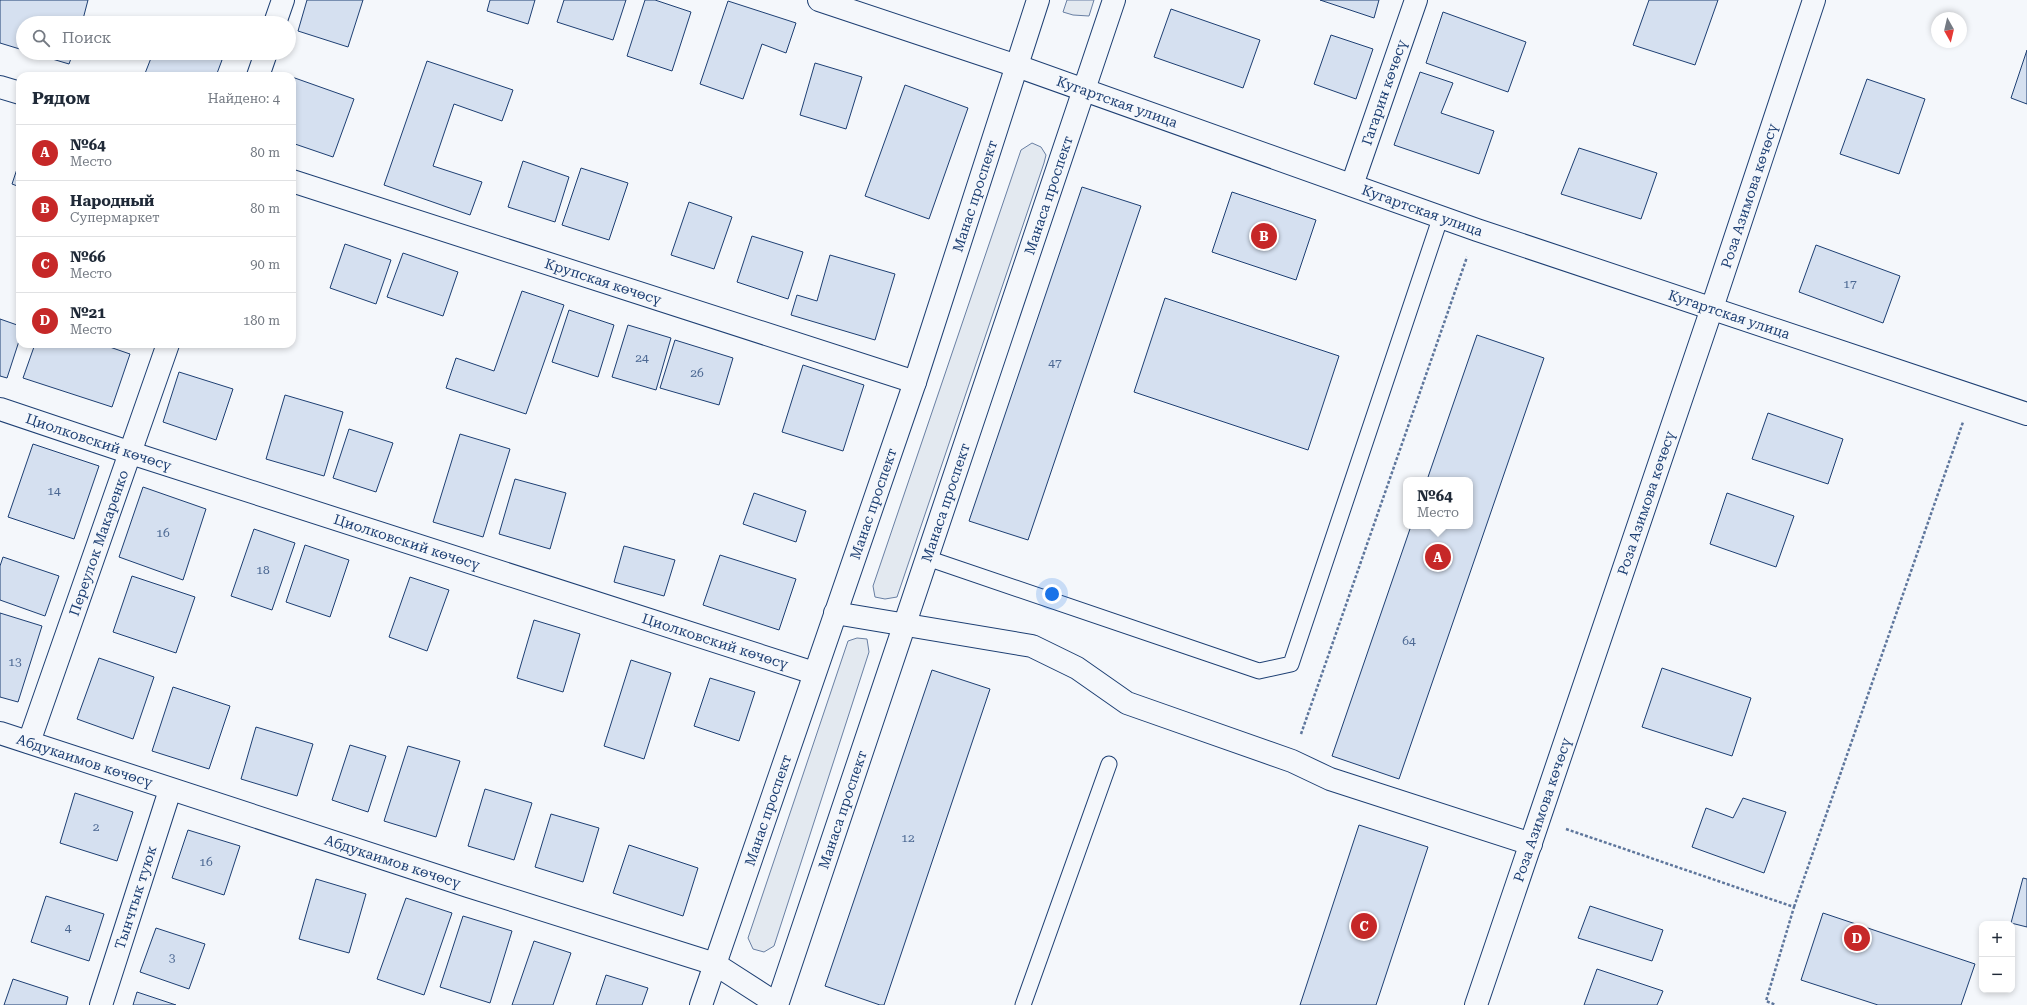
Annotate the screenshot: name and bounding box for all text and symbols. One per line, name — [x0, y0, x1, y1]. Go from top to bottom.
north arrow — [1931, 12, 1967, 48]
search box — [16, 16, 296, 60]
icon: search — [30, 27, 52, 49]
text: Поиск — [62, 29, 111, 47]
street label: Гагарин көчөсү — [1358, 37, 1410, 147]
street label: Кугартская улица — [1055, 73, 1180, 131]
text: Рядом — [32, 88, 90, 108]
text: Найдено: 4 — [208, 91, 280, 106]
street label: Роза Азимова көчөсү — [1718, 121, 1781, 270]
street label: Манаса проспект — [1021, 134, 1076, 257]
text: №64 — [70, 136, 106, 154]
street label: Манас проспект — [949, 138, 1000, 254]
text: A — [40, 145, 50, 160]
text: 80 m — [250, 145, 280, 160]
text: Место — [70, 154, 112, 169]
street label: Кугартская улица — [1360, 182, 1485, 239]
text: Народный — [70, 192, 154, 210]
text: B — [40, 201, 50, 216]
text: 80 m — [250, 201, 280, 216]
text: Супермаркет — [70, 210, 160, 225]
pin: B — [1251, 221, 1277, 251]
text: №66 — [70, 248, 106, 266]
street label: Крупская көчөсү — [543, 255, 664, 308]
text: C — [40, 257, 50, 272]
text: 90 m — [250, 257, 280, 272]
text: Место — [70, 266, 112, 281]
house number: 17 — [1843, 277, 1857, 291]
street label: Кугартская улица — [1666, 287, 1792, 342]
text: №21 — [70, 304, 106, 322]
text: D — [40, 313, 50, 328]
text: 180 m — [243, 313, 280, 328]
text: Место — [70, 322, 112, 337]
house number: 24 — [635, 351, 649, 365]
house number: 47 — [1048, 356, 1062, 370]
house number: 26 — [690, 366, 704, 380]
street label: Циолковский көчөсү — [24, 410, 174, 474]
street label: Роза Азимова көчөсү — [1614, 428, 1678, 577]
street label: Манаса проспект — [918, 441, 973, 564]
street label: Манас проспект — [847, 446, 900, 561]
street label: Переулок Макаренко — [66, 468, 131, 618]
popup — [1403, 477, 1473, 529]
house number: 14 — [47, 484, 61, 498]
text: №64 — [1417, 487, 1453, 505]
text: Место — [1417, 505, 1459, 520]
street label: Циолковский көчөсү — [332, 511, 483, 573]
house number: 16 — [156, 526, 170, 540]
pin: A — [1425, 542, 1451, 572]
house number: 18 — [256, 563, 270, 577]
your location — [1042, 584, 1062, 604]
street label: Циолковский көчөсү — [640, 610, 791, 672]
house number: 64 — [1402, 634, 1416, 648]
house number: 13 — [8, 655, 22, 669]
street label: Абдукаимов көчөсү — [15, 731, 156, 791]
street label: Роза Азимова көчөсү — [1510, 735, 1574, 884]
street label: Манаса проспект — [815, 748, 870, 871]
street label: Манас проспект — [741, 752, 794, 868]
house number: 2 — [93, 820, 100, 834]
house number: 12 — [901, 831, 915, 845]
street label: Абдукаимов көчөсү — [322, 832, 463, 891]
street label: Тынчтык туюк — [111, 844, 160, 951]
house number: 16 — [199, 855, 213, 869]
pin: C — [1351, 911, 1377, 941]
house number: 4 — [65, 921, 72, 935]
map controls — [1979, 921, 2015, 993]
button: + — [1979, 921, 2015, 957]
pin: D — [1844, 923, 1870, 953]
house number: 3 — [169, 951, 176, 965]
button: − — [1979, 957, 2015, 993]

